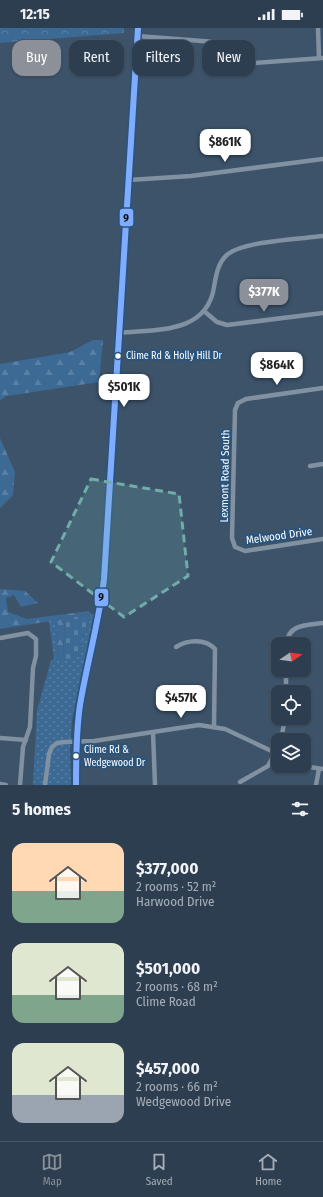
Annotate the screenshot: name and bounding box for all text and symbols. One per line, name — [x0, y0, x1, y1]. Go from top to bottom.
text: 12:15 — [20, 5, 50, 23]
chip: Buy — [12, 40, 61, 76]
chip: Rent — [69, 40, 124, 76]
chip: Filters — [132, 40, 194, 76]
chip: New — [202, 40, 255, 76]
pin: $861K — [197, 129, 253, 163]
text: $861K — [209, 134, 241, 149]
line badge: 9 — [119, 208, 134, 227]
text: 9 — [123, 212, 129, 225]
pin: $377K — [236, 279, 292, 313]
text: $377K — [248, 284, 280, 299]
place label: Clime Rd & Holly Hill Dr — [126, 350, 222, 362]
marker: Clime Rd & Holly Hill Dr — [113, 351, 123, 361]
pin: $864K — [249, 352, 305, 386]
text: $864K — [260, 357, 294, 372]
pin: $501K — [96, 374, 152, 408]
text: $501K — [108, 379, 140, 394]
street label: Lexmont Road South — [218, 429, 232, 523]
street label: Melwood Drive — [245, 525, 313, 547]
line badge: 9 — [94, 588, 109, 607]
text: 9 — [98, 591, 104, 604]
north arrow — [271, 637, 311, 677]
map controls — [271, 637, 311, 773]
pin: $457K — [153, 685, 209, 719]
button: locate — [271, 685, 311, 725]
text: $457K — [165, 690, 197, 705]
button: layers — [271, 733, 311, 773]
place label: Clime Rd & Wedgewood Dr — [84, 744, 146, 769]
marker: Clime Rd & Wedgewood Dr — [71, 751, 81, 761]
icon: filters — [289, 798, 311, 820]
text: 5 homes — [12, 799, 71, 820]
text: $377,000 — [136, 858, 198, 879]
icon: home — [44, 859, 92, 907]
text: 2 rooms · 52 m² — [136, 879, 216, 894]
text: Harwood Drive — [136, 894, 215, 909]
text: $501,000 — [136, 958, 200, 979]
icon: home — [44, 959, 92, 1007]
text: 2 rooms · 68 m² — [136, 979, 218, 994]
text: Clime Road — [136, 994, 196, 1009]
text: $457,000 — [136, 1058, 200, 1079]
icon: home — [44, 1059, 92, 1107]
text: 2 rooms · 66 m² — [136, 1079, 218, 1094]
text: Wedgewood Drive — [136, 1094, 231, 1109]
tab: Map — [41, 1151, 63, 1188]
tab: Saved — [146, 1151, 173, 1188]
tab: Home — [255, 1151, 282, 1188]

